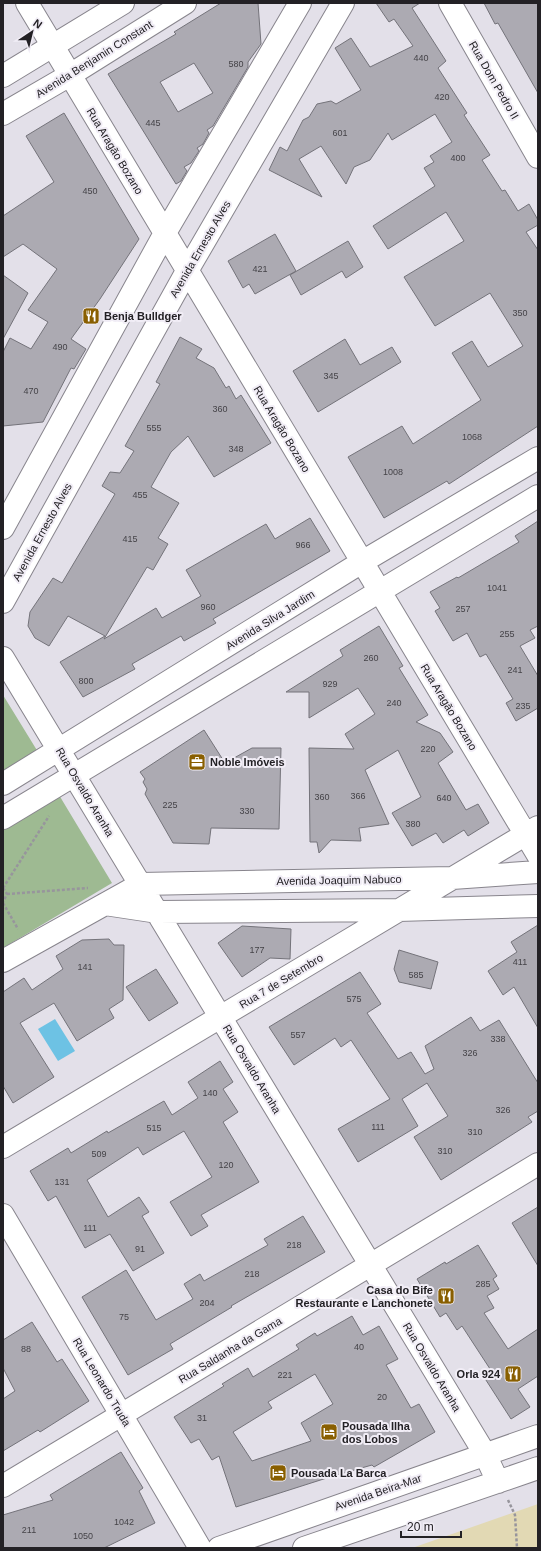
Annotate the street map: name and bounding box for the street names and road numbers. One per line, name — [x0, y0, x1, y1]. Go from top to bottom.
street label: Avenida Benjamin Constant — [33, 18, 155, 100]
street label: Rua Dom Pedro II — [467, 39, 521, 121]
street label: Rua Aragão Bozano — [84, 106, 146, 196]
street label: Avenida Ernesto Alves — [167, 198, 233, 300]
street label: Rua Aragão Bozano — [251, 384, 313, 474]
street label: Avenida Ernesto Alves — [10, 481, 74, 583]
street label: Avenida Silva Jardim — [223, 588, 317, 652]
street label: Rua Aragão Bozano — [418, 662, 480, 752]
street label: Rua Osvaldo Aranha — [54, 745, 117, 839]
street label: Avenida Joaquim Nabuco — [276, 873, 402, 887]
street label: Rua 7 de Setembro — [237, 951, 325, 1011]
street label: Rua Osvaldo Aranha — [221, 1022, 284, 1116]
street label: Rua Saldanha da Gama — [176, 1314, 284, 1386]
street label: Rua Osvaldo Aranha — [401, 1320, 464, 1414]
street label: Rua Leonardo Truda — [71, 1336, 134, 1429]
street label: Avenida Beira-Mar — [333, 1471, 423, 1512]

